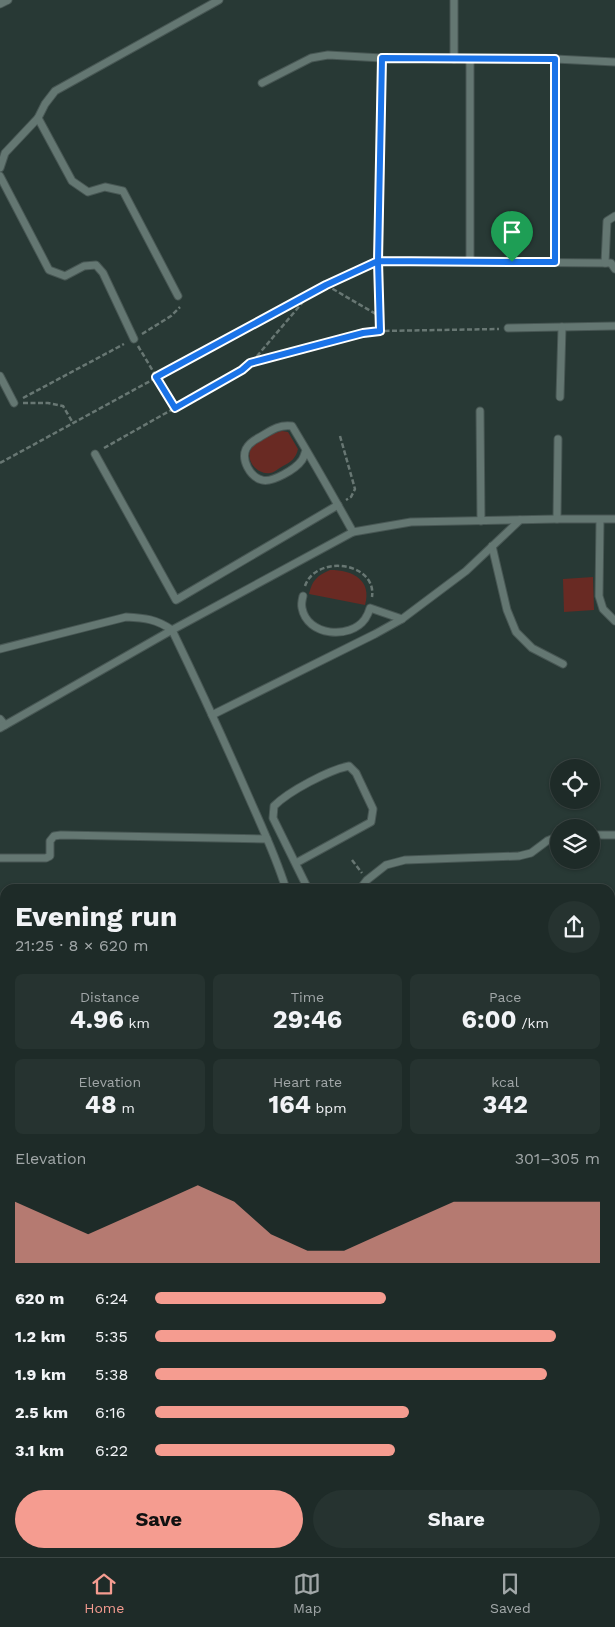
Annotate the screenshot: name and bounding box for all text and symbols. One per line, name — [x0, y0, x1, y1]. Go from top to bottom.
pin — [491, 211, 533, 262]
icon: arrive — [498, 218, 526, 246]
map controls — [550, 759, 600, 869]
button: locate — [550, 759, 600, 809]
button: layers — [550, 819, 600, 869]
text: Evening run — [15, 900, 177, 933]
button: share — [548, 901, 600, 953]
text: 21:25 · 8 × 620 m — [15, 936, 149, 955]
text: Distance — [80, 989, 140, 1005]
text: Time — [291, 989, 324, 1005]
text: Pace — [489, 989, 521, 1005]
text: 4.96 — [70, 1005, 124, 1034]
text: 29:46 — [273, 1005, 342, 1034]
text: 6:00 — [461, 1005, 517, 1034]
text: km — [124, 1015, 150, 1031]
text: /km — [517, 1015, 549, 1031]
text: Elevation — [79, 1074, 141, 1090]
text: Heart rate — [273, 1074, 342, 1090]
text: kcal — [491, 1074, 519, 1090]
text: 48 — [85, 1090, 117, 1119]
text: 164 — [268, 1090, 311, 1119]
text: 342 — [482, 1090, 528, 1119]
text: m — [117, 1100, 135, 1116]
text: bpm — [311, 1100, 346, 1116]
text: Elevation — [15, 1149, 86, 1168]
text: 301–305 m — [515, 1149, 600, 1168]
text: 620 m — [15, 1289, 64, 1308]
text: 6:24 — [95, 1289, 128, 1308]
text: 1.2 km — [15, 1327, 66, 1346]
text: 5:35 — [95, 1327, 128, 1346]
text: 1.9 km — [15, 1365, 66, 1384]
text: 5:38 — [95, 1365, 128, 1384]
text: 2.5 km — [15, 1403, 68, 1422]
text: 6:16 — [95, 1403, 125, 1422]
text: 3.1 km — [15, 1441, 64, 1460]
text: 6:22 — [95, 1441, 128, 1460]
button: Save — [15, 1490, 303, 1548]
button: Share — [313, 1490, 600, 1548]
tab: Home — [84, 1570, 124, 1616]
tab: Map — [293, 1570, 321, 1616]
tab: Saved — [490, 1570, 531, 1616]

